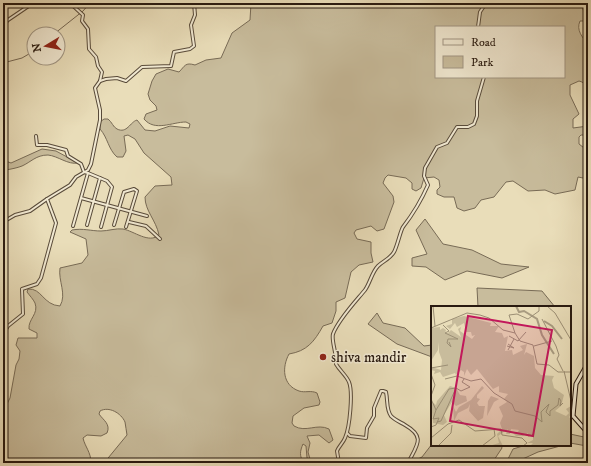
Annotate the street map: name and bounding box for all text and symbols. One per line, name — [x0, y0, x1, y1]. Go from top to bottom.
north arrow — [26, 26, 66, 66]
legend — [435, 26, 565, 78]
text: Road — [471, 35, 496, 50]
text: N — [29, 42, 45, 53]
text: Park — [471, 55, 493, 70]
inset map — [431, 306, 571, 446]
place label: shiva mandir — [331, 348, 407, 367]
marker: shiva mandir — [318, 352, 328, 362]

